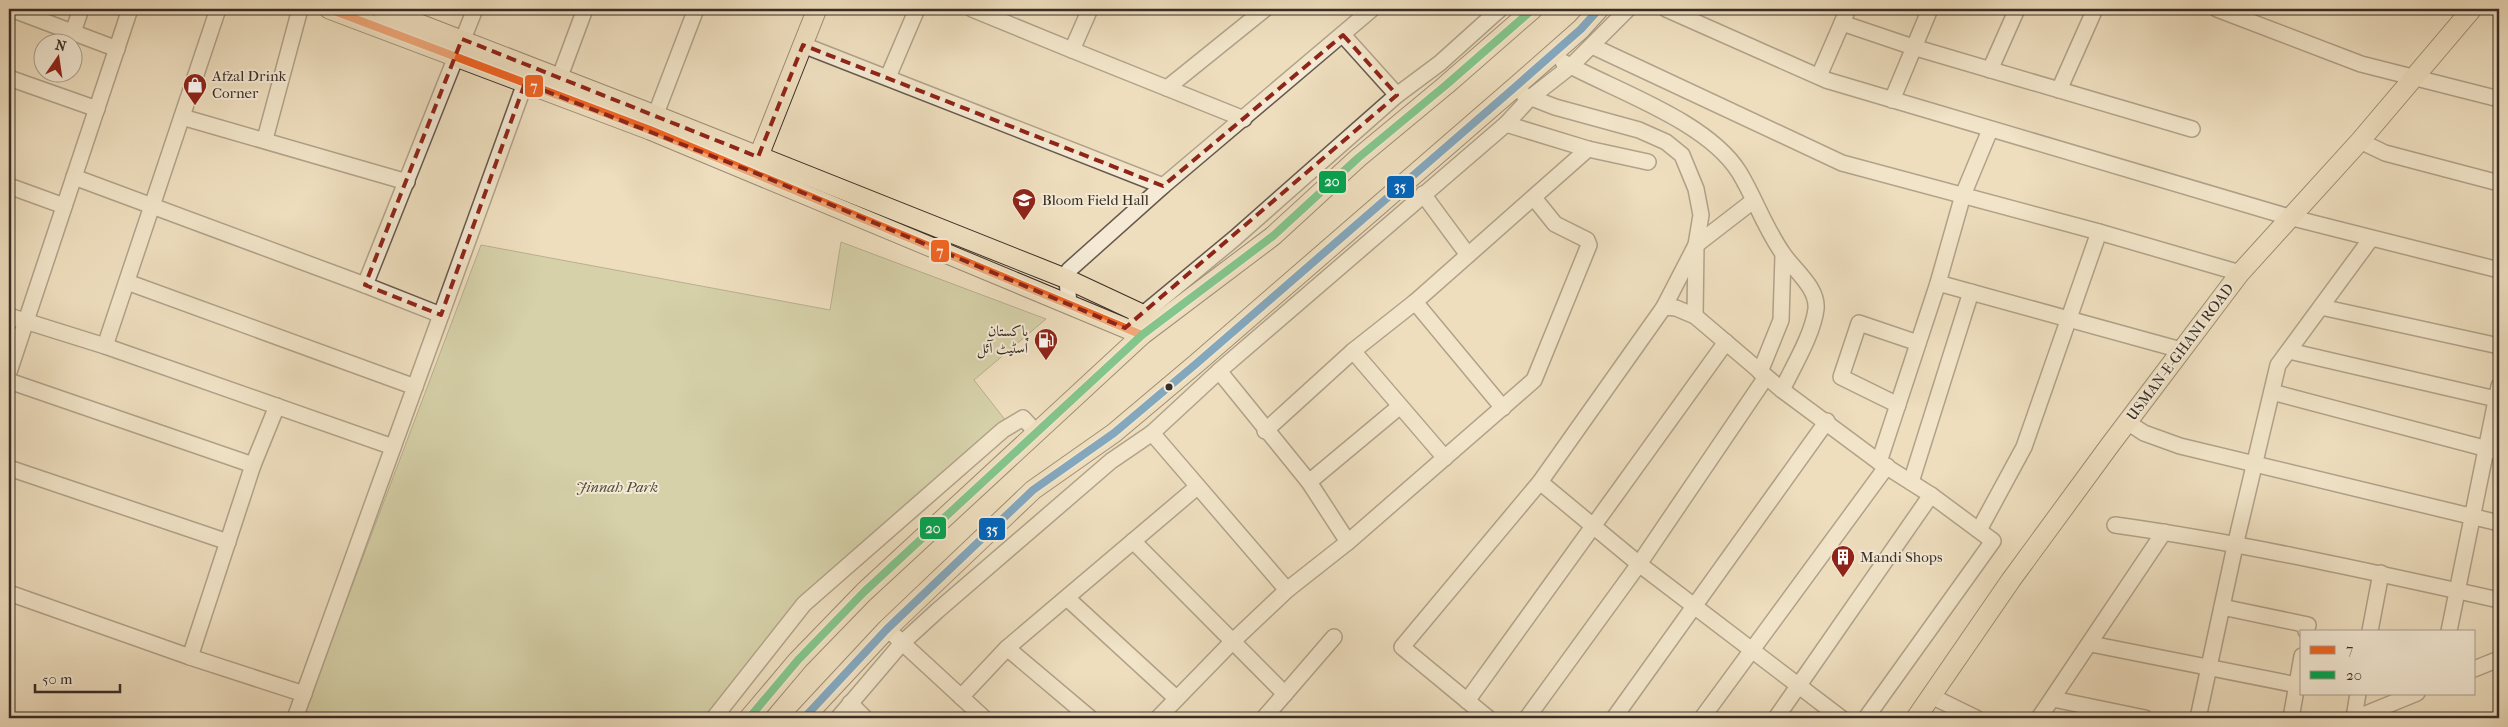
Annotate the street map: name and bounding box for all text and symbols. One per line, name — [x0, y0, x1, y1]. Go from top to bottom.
north arrow — [32, 32, 82, 82]
text: N — [54, 36, 68, 55]
place label: Afzal Drink Corner — [211, 67, 287, 102]
shop icon: Afzal Drink Corner — [182, 72, 208, 106]
line badge: 7 — [524, 74, 544, 98]
text: 7 — [530, 78, 538, 95]
line badge: 20 — [1318, 170, 1347, 194]
text: 20 — [1325, 173, 1340, 190]
line badge: 35 — [1386, 175, 1415, 199]
text: 35 — [1394, 178, 1406, 195]
school or university icon: Bloom Field Hall — [1011, 187, 1037, 221]
place label: Bloom Field Hall — [1042, 191, 1149, 209]
line badge: 7 — [930, 239, 950, 263]
text: 7 — [936, 243, 944, 260]
street label: USMAN-E-GHANI ROAD — [2123, 280, 2237, 424]
place label: پاکستان اسٹیٹ آئل — [977, 322, 1029, 359]
fuel station icon: پاکستان اسٹیٹ آئل — [1033, 327, 1059, 361]
unlabelled marker — [1164, 382, 1174, 392]
park label: Jinnah Park — [576, 478, 658, 496]
line badge: 20 — [919, 516, 947, 540]
line badge: 35 — [978, 517, 1006, 541]
text: 20 — [926, 520, 941, 537]
text: 35 — [986, 521, 998, 538]
building icon: Mandi Shops — [1830, 544, 1856, 578]
place label: Mandi Shops — [1860, 548, 1943, 566]
legend — [2300, 630, 2476, 694]
text: 7 — [2346, 640, 2353, 658]
scale bar — [35, 662, 120, 694]
text: 20 — [2346, 666, 2362, 684]
text: 50 m — [42, 670, 73, 688]

